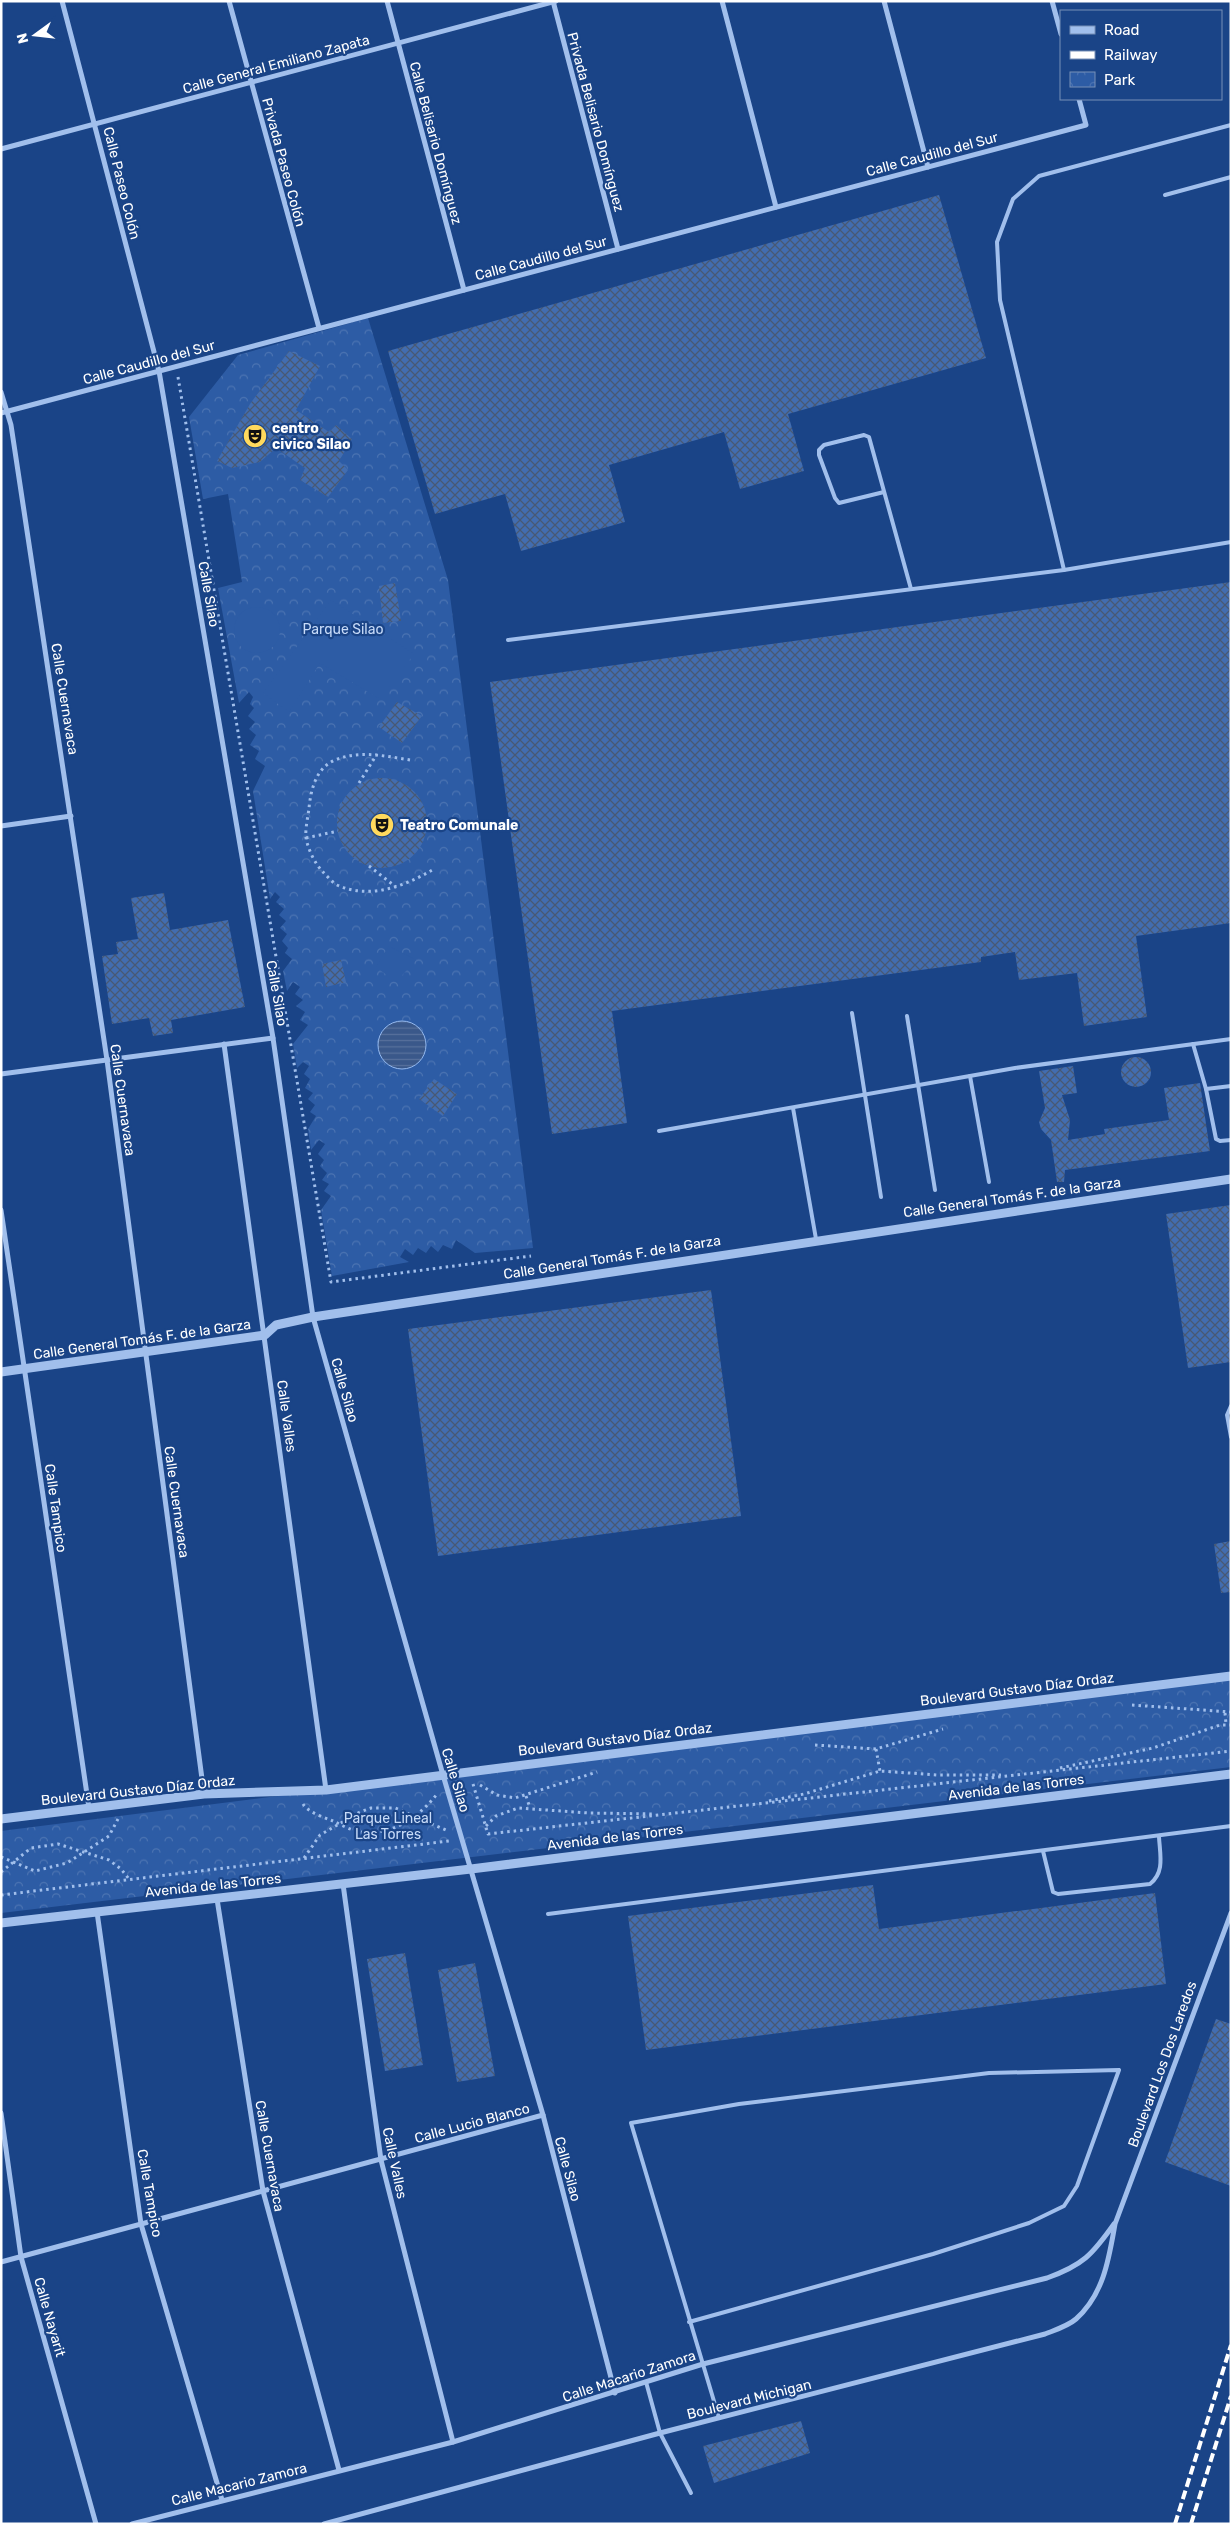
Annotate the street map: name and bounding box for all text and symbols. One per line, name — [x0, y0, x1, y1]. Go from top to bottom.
north arrow — [10, 10, 60, 60]
legend — [1060, 10, 1222, 100]
text: Road — [1104, 21, 1140, 39]
text: N — [13, 31, 32, 45]
street label: Calle General Emiliano Zapata — [181, 31, 371, 98]
street label: Privada Belisario Domínguez — [563, 31, 628, 214]
text: Railway — [1104, 46, 1158, 64]
street label: Calle Belisario Domínguez — [406, 60, 465, 226]
text: Park — [1104, 71, 1135, 89]
street label: Privada Paseo Colón — [258, 96, 309, 228]
street label: Calle Paseo Colón — [99, 125, 144, 241]
street label: Calle Caudillo del Sur — [864, 128, 1001, 180]
street label: Calle Caudillo del Sur — [473, 232, 610, 284]
street label: Calle Caudillo del Sur — [81, 336, 218, 388]
place label: centro civico Silao — [272, 420, 351, 453]
theatre icon: centro civico Silao — [242, 423, 268, 449]
street label: Calle Silao — [194, 560, 223, 628]
park label: Parque Silao — [302, 621, 384, 638]
street label: Calle Cuernavaca — [47, 642, 82, 756]
theatre icon: Teatro Comunale — [369, 812, 395, 838]
place label: Teatro Comunale — [400, 817, 518, 834]
street label: Calle Silao — [262, 959, 291, 1027]
street label: Calle Cuernavaca — [106, 1043, 139, 1157]
street label: Calle General Tomás F. de la Garza — [902, 1174, 1122, 1221]
street label: Calle General Tomás F. de la Garza — [502, 1232, 722, 1283]
street label: Calle General Tomás F. de la Garza — [32, 1316, 252, 1363]
street label: Calle Silao — [327, 1356, 362, 1424]
street label: Calle Valles — [273, 1379, 300, 1453]
street label: Calle Cuernavaca — [160, 1445, 193, 1559]
street label: Calle Tampico — [41, 1463, 70, 1553]
street label: Boulevard Gustavo Díaz Ordaz — [919, 1669, 1115, 1710]
street label: Boulevard Gustavo Díaz Ordaz — [517, 1719, 713, 1760]
street label: Calle Silao — [438, 1746, 473, 1814]
street label: Avenida de las Torres — [947, 1771, 1085, 1804]
street label: Boulevard Gustavo Díaz Ordaz — [40, 1772, 236, 1809]
park label: Parque Lineal Las Torres — [344, 1810, 432, 1843]
street label: Avenida de las Torres — [546, 1821, 684, 1854]
street label: Avenida de las Torres — [144, 1870, 282, 1901]
street label: Boulevard Los Dos Laredos — [1124, 1979, 1201, 2150]
street label: Calle Cuernavaca — [251, 2099, 288, 2213]
street label: Calle Lucio Blanco — [413, 2100, 532, 2147]
street label: Calle Valles — [379, 2126, 410, 2200]
street label: Calle Silao — [551, 2135, 584, 2203]
street label: Calle Tampico — [133, 2148, 166, 2239]
street label: Calle Nayarit — [30, 2275, 69, 2359]
street label: Calle Macario Zamora — [560, 2347, 698, 2406]
street label: Boulevard Michigan — [685, 2376, 813, 2423]
street label: Calle Macario Zamora — [170, 2459, 309, 2510]

